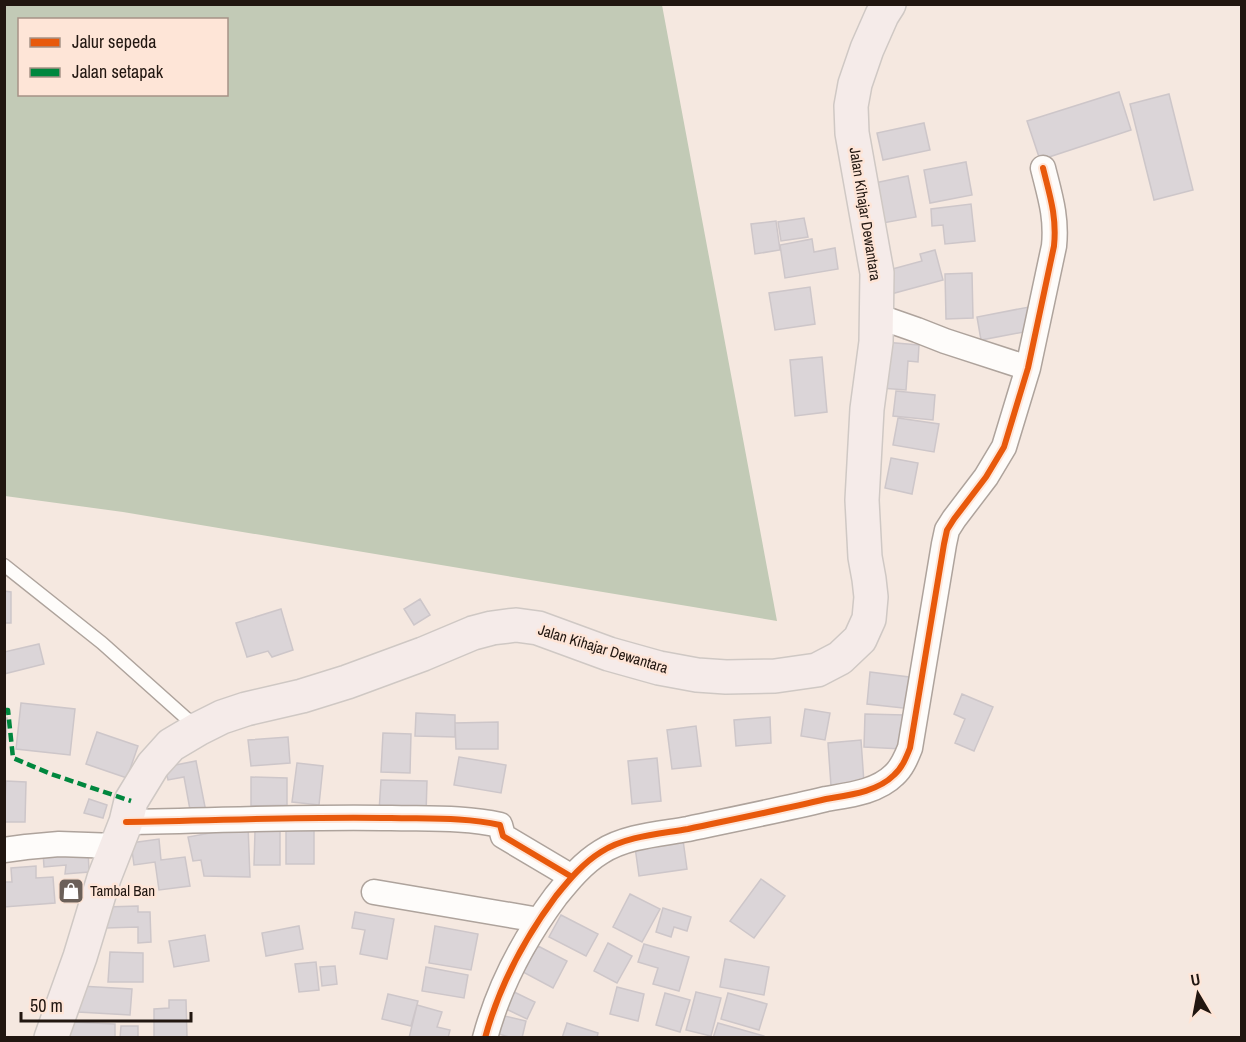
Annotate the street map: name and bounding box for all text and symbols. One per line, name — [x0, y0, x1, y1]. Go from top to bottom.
legend — [18, 18, 228, 96]
text: Jalur sepeda — [72, 29, 157, 54]
text: Jalan setapak — [72, 59, 164, 84]
street label: Jalan Kihajar Dewantara — [845, 146, 886, 282]
street label: Jalan Kihajar Dewantara — [536, 619, 671, 678]
shop icon: Tambal Ban — [56, 876, 86, 906]
place label: Tambal Ban — [90, 880, 155, 901]
north arrow — [1168, 964, 1228, 1024]
text: U — [1189, 968, 1202, 991]
scale bar — [21, 985, 190, 1023]
text: 50 m — [30, 993, 63, 1018]

